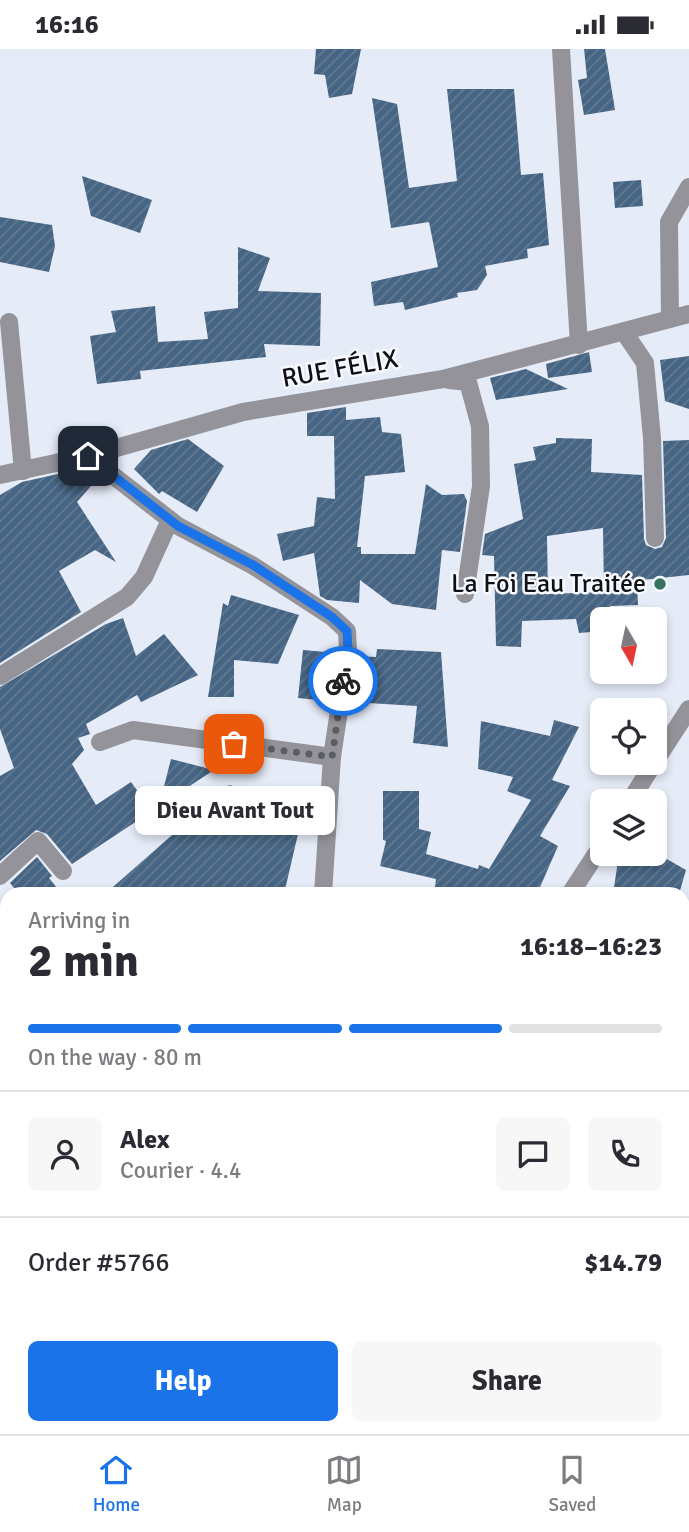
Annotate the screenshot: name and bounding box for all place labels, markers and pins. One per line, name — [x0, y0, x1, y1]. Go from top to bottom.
pin — [58, 426, 118, 486]
place label: La Foi Eau Traitée — [451, 568, 646, 600]
marker: La Foi Eau Traitée — [652, 576, 668, 592]
pin — [204, 714, 264, 774]
callout: Dieu Avant Tout — [134, 786, 334, 835]

